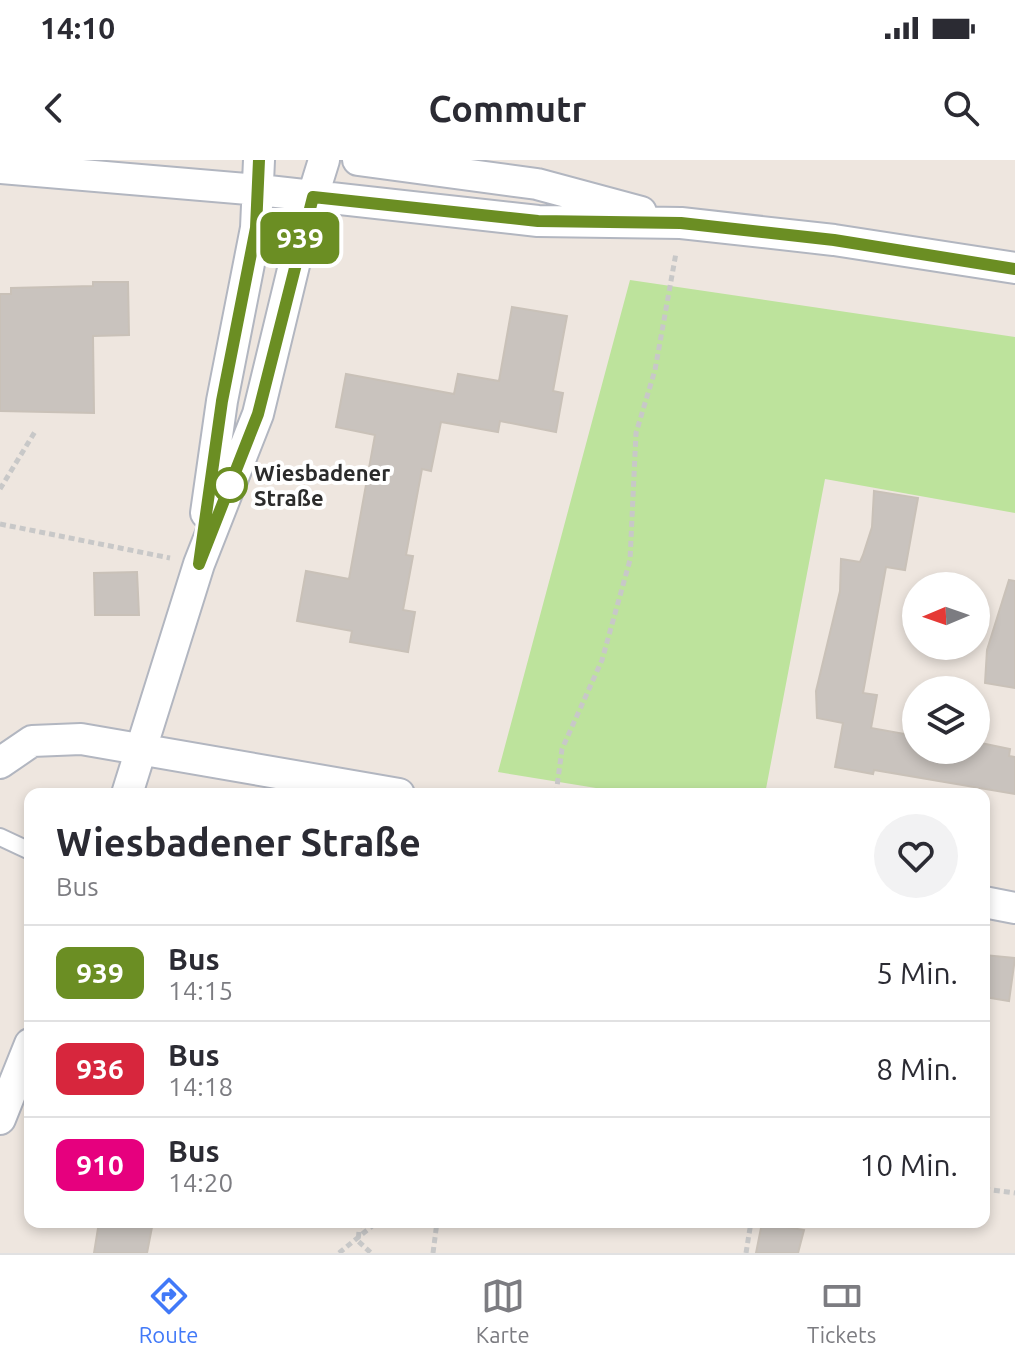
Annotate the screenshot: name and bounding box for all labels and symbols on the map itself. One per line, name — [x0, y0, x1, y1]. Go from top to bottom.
line badge: 939 — [254, 212, 346, 264]
place label: Wiesbadener Straße — [254, 460, 390, 510]
marker: Wiesbadener Straße — [213, 468, 247, 502]
north arrow — [902, 572, 990, 660]

